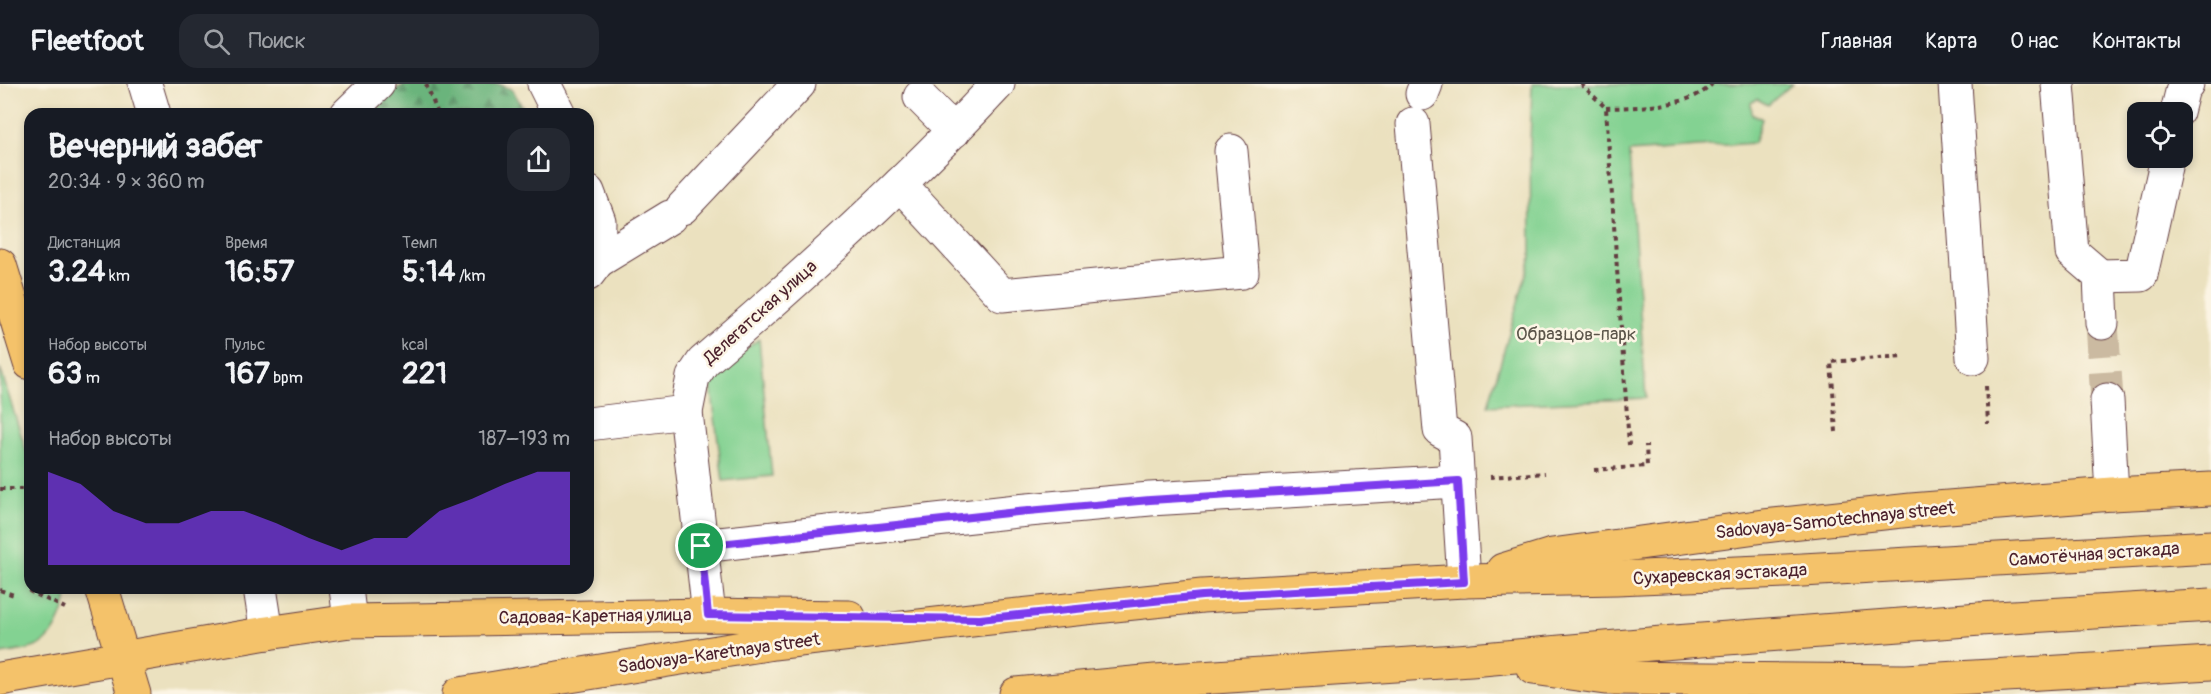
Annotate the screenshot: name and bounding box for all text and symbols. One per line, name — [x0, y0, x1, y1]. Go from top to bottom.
search box — [179, 14, 599, 68]
text: Fleetfoot — [30, 24, 143, 59]
icon: search — [200, 25, 233, 58]
text: Поиск — [248, 27, 306, 55]
text: Главная — [1821, 28, 1892, 55]
text: Карта — [1925, 28, 1977, 55]
text: О нас — [2010, 28, 2059, 55]
text: Контакты — [2092, 28, 2181, 55]
map controls — [2127, 102, 2193, 168]
button: locate — [2127, 102, 2193, 168]
text: Вечерний забег — [48, 126, 262, 167]
button: share — [507, 128, 570, 191]
text: 20:34 · 9 × 360 m — [48, 169, 205, 194]
text: Дистанция — [48, 233, 121, 253]
text: Время — [225, 233, 268, 253]
text: Темп — [402, 233, 437, 253]
text: 3.24 — [48, 253, 105, 290]
text: 16:57 — [225, 253, 294, 290]
text: 5:14 — [402, 253, 455, 290]
street label: Делегатская улица — [698, 255, 822, 370]
text: km — [105, 266, 130, 286]
text: /km — [455, 266, 486, 286]
park label: Образцов-парк — [1516, 323, 1636, 346]
text: Набор высоты — [48, 335, 147, 355]
text: Пульс — [225, 335, 265, 355]
text: kcal — [402, 335, 428, 355]
text: 63 — [48, 355, 82, 392]
text: 167 — [225, 355, 270, 392]
text: 221 — [402, 355, 447, 392]
text: m — [82, 368, 100, 388]
text: bpm — [270, 368, 303, 388]
text: Набор высоты — [48, 426, 172, 451]
text: 187–193 m — [478, 426, 570, 451]
street label: Sadovaya-Samotechnaya street — [1714, 496, 1956, 544]
pin — [675, 520, 726, 571]
icon: arrive — [684, 529, 717, 562]
street label: Самотёчная эстакада — [2008, 537, 2180, 572]
street label: Сухаревская эстакада — [1632, 558, 1808, 591]
street label: Садовая-Каретная улица — [498, 603, 692, 630]
street label: Sadovaya-Karetnaya street — [617, 628, 822, 679]

